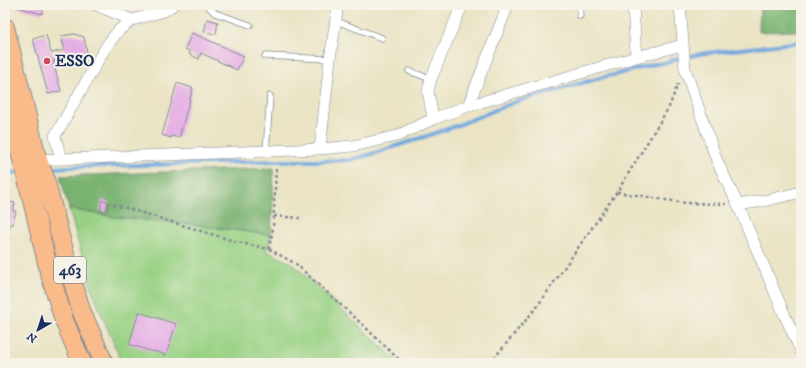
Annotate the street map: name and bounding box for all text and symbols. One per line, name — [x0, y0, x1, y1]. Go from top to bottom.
place label: ESSO — [55, 51, 94, 71]
marker: ESSO — [42, 56, 52, 66]
road number: 463 — [54, 257, 86, 283]
north arrow — [18, 310, 58, 350]
text: N — [24, 329, 40, 345]

